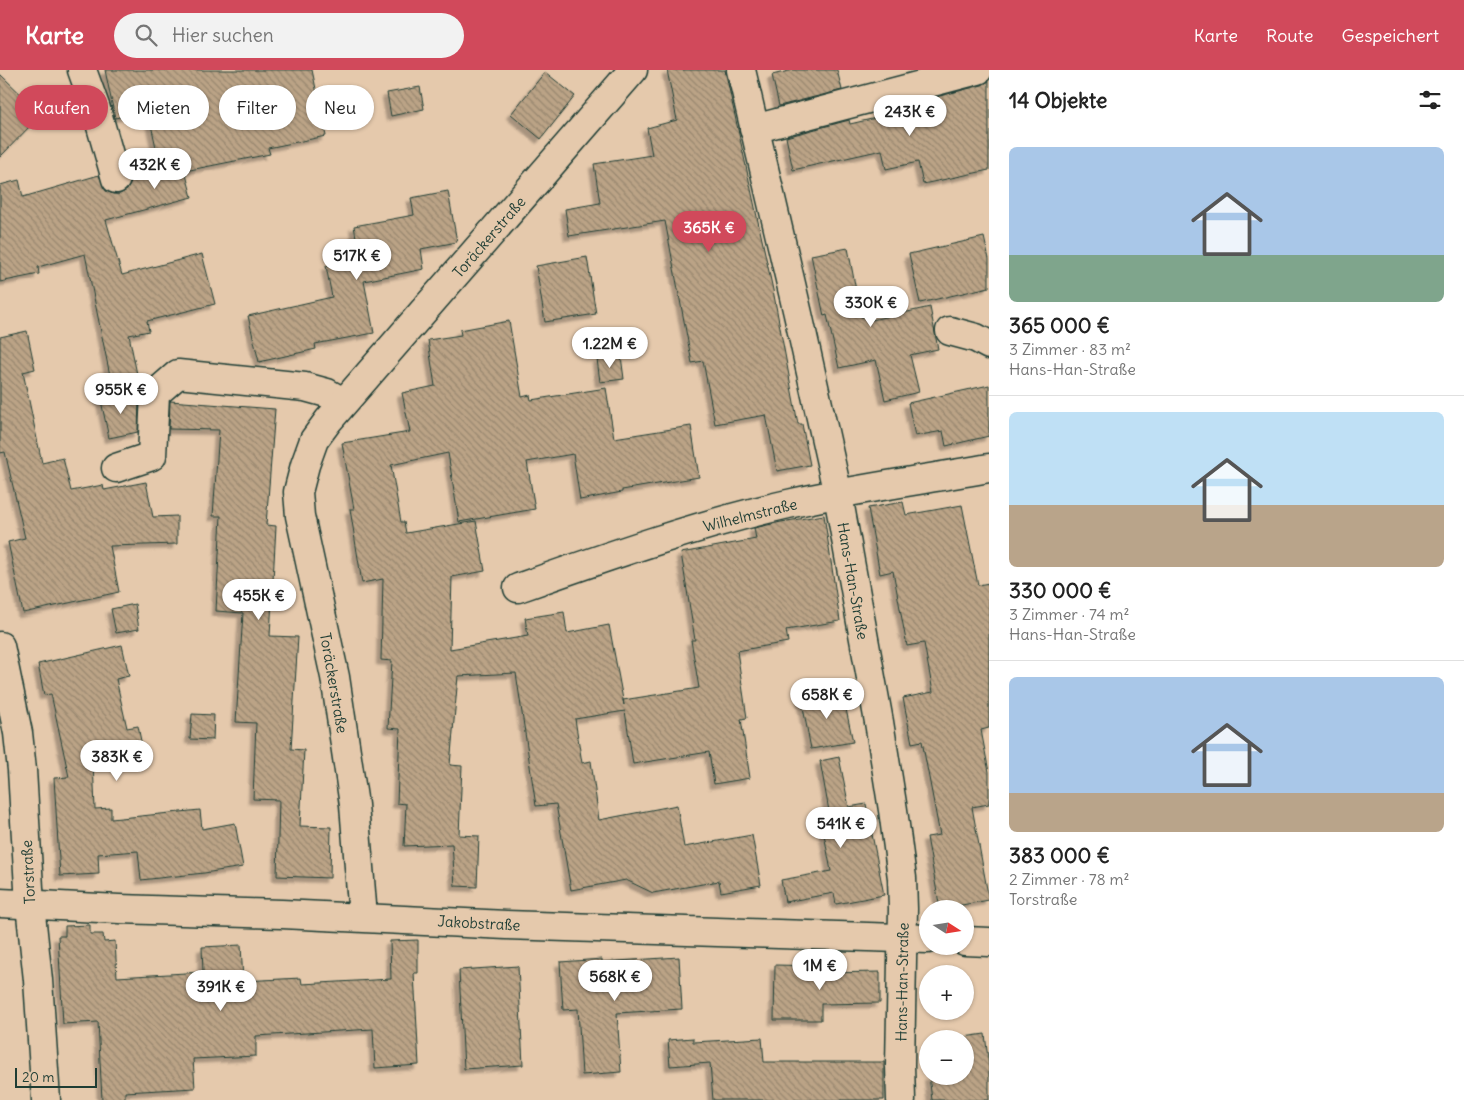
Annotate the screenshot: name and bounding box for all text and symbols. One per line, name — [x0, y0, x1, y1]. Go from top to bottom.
search box — [114, 13, 464, 58]
text: Karte — [25, 20, 84, 50]
icon: search — [132, 21, 160, 49]
text: Hier suchen — [172, 23, 274, 47]
text: Karte — [1194, 24, 1238, 47]
text: Route — [1266, 24, 1313, 47]
text: Gespeichert — [1341, 24, 1439, 47]
chip: Kaufen — [15, 85, 108, 130]
chip: Mieten — [118, 85, 209, 130]
chip: Filter — [219, 85, 296, 130]
chip: Neu — [306, 85, 374, 130]
icon: filters — [1416, 86, 1444, 114]
text: 14 Objekte — [1009, 87, 1107, 114]
pin: 243K € — [869, 94, 951, 137]
text: 243K € — [885, 101, 935, 121]
pin: 432K € — [114, 148, 196, 190]
text: 432K € — [129, 154, 181, 174]
icon: home — [1182, 179, 1272, 269]
street label: Toräckerstraße — [448, 192, 530, 282]
pin: 365K € — [668, 210, 750, 253]
text: 365K € — [683, 217, 735, 237]
pin: 517K € — [316, 238, 398, 281]
text: 517K € — [333, 245, 381, 265]
pin: 330K € — [830, 286, 912, 328]
text: 330K € — [845, 292, 897, 312]
text: 365 000 € — [1009, 312, 1110, 339]
pin: 1.22M € — [564, 326, 656, 369]
text: 1.22M € — [583, 333, 637, 353]
text: 3 Zimmer · 83 m² — [1009, 339, 1131, 359]
text: Hans-Han-Straße — [1009, 359, 1136, 379]
pin: 955K € — [80, 372, 162, 415]
text: 955K € — [95, 379, 147, 399]
icon: home — [1182, 445, 1272, 535]
street label: Wilhelmstraße — [701, 494, 799, 536]
street label: Hans-Han-Straße — [833, 521, 873, 641]
text: 330 000 € — [1009, 577, 1112, 604]
pin: 455K € — [218, 578, 300, 621]
text: 455K € — [233, 585, 285, 605]
text: 3 Zimmer · 74 m² — [1009, 604, 1130, 624]
text: Hans-Han-Straße — [1009, 624, 1136, 644]
street label: Toräckerstraße — [316, 631, 352, 735]
pin: 658K € — [786, 678, 868, 720]
text: 658K € — [801, 684, 853, 704]
icon: home — [1182, 710, 1272, 800]
pin: 383K € — [76, 740, 158, 782]
text: 383K € — [91, 746, 143, 766]
pin: 541K € — [800, 806, 882, 849]
text: 541K € — [817, 813, 865, 833]
street label: Torstraße — [17, 840, 39, 904]
text: 383 000 € — [1009, 842, 1110, 869]
text: 2 Zimmer · 78 m² — [1009, 869, 1130, 889]
text: Torstraße — [1009, 889, 1077, 909]
north arrow — [919, 900, 974, 955]
map controls — [919, 900, 974, 1085]
street label: Jakobstraße — [437, 911, 521, 935]
street label: Hans-Han-Straße — [891, 922, 913, 1042]
pin: 1M € — [790, 948, 850, 991]
text: 1M € — [803, 955, 837, 975]
pin: 568K € — [574, 960, 656, 1002]
button: + — [919, 965, 974, 1020]
text: 568K € — [589, 966, 641, 986]
pin: 391K € — [180, 970, 262, 1012]
text: 391K € — [197, 976, 245, 996]
button: − — [919, 1030, 974, 1085]
scale bar — [15, 1065, 98, 1088]
text: 20 m — [22, 1068, 55, 1086]

